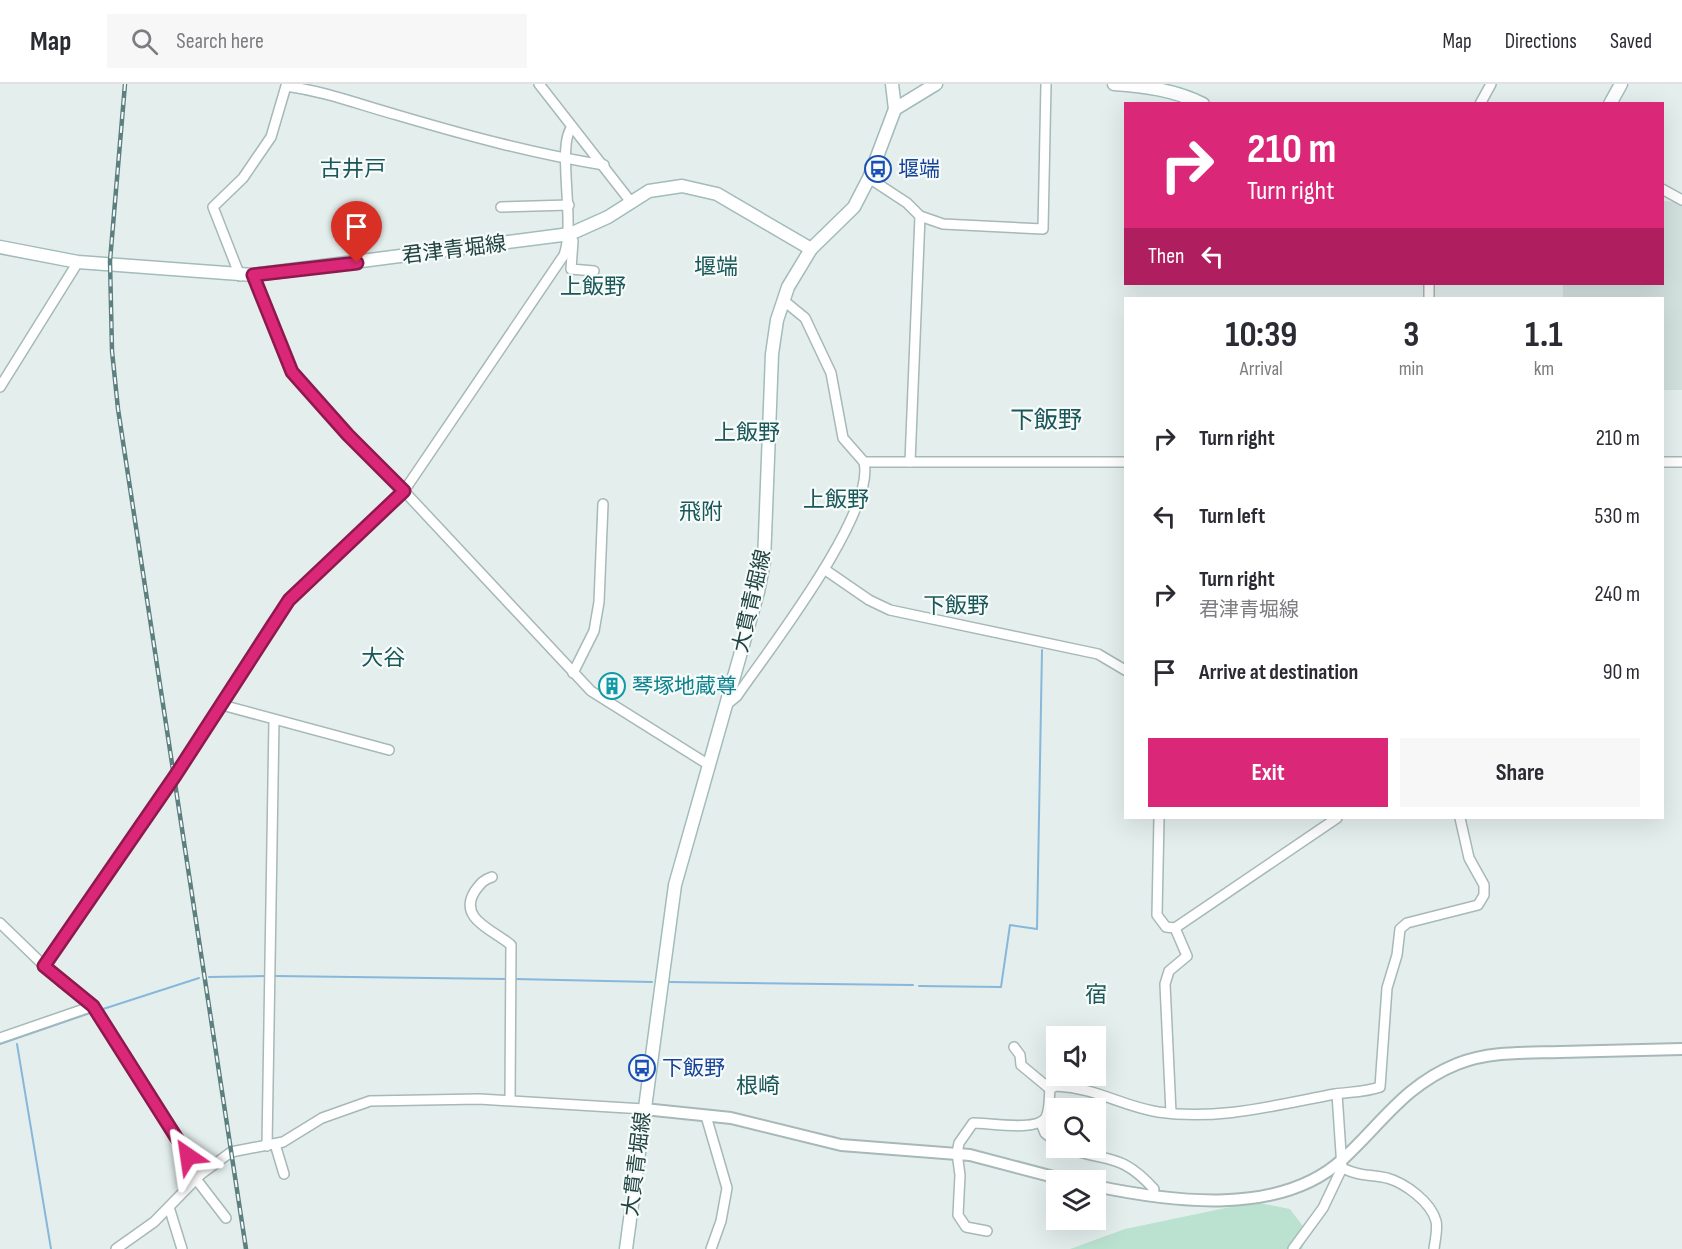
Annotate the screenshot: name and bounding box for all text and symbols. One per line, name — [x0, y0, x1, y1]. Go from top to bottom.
search box — [107, 14, 527, 68]
text: Map — [30, 25, 71, 58]
icon: search — [128, 25, 161, 58]
text: Search here — [176, 28, 264, 55]
text: Map — [1442, 29, 1472, 54]
text: Directions — [1505, 29, 1577, 54]
text: Saved — [1610, 29, 1652, 54]
text: 210 m — [1247, 124, 1336, 175]
icon: right — [1148, 126, 1226, 204]
bus stop icon: 堰端 — [863, 154, 893, 184]
district label: 古井戸 — [320, 156, 386, 183]
place label: 堰端 — [898, 157, 940, 182]
text: Turn right — [1247, 175, 1334, 207]
pin — [331, 201, 382, 263]
icon: arrive — [340, 210, 373, 243]
street label: 君津青堀線 — [400, 231, 508, 269]
icon: left — [1196, 240, 1229, 273]
text: Then — [1148, 243, 1184, 270]
district label: 堰端 — [694, 254, 738, 281]
district label: 上飯野 — [560, 274, 626, 301]
text: 10:39 — [1225, 314, 1297, 357]
text: 3 — [1403, 314, 1419, 357]
text: 1.1 — [1525, 314, 1563, 357]
text: Arrival — [1240, 357, 1283, 381]
text: min — [1399, 357, 1424, 381]
text: km — [1534, 357, 1554, 381]
district label: 下飯野 — [1010, 406, 1082, 435]
district label: 上飯野 — [714, 420, 780, 447]
icon: right — [1148, 422, 1181, 455]
text: Turn right — [1199, 425, 1275, 452]
text: 210 m — [1596, 425, 1640, 452]
district label: 上飯野 — [803, 487, 869, 514]
district label: 飛附 — [679, 499, 723, 526]
icon: left — [1148, 500, 1181, 533]
text: Turn left — [1199, 503, 1265, 530]
text: 530 m — [1595, 503, 1640, 530]
street label: 大貫青堀線 — [728, 547, 776, 655]
text: Turn right — [1199, 566, 1275, 593]
icon: right — [1148, 578, 1181, 611]
text: 240 m — [1594, 581, 1640, 608]
district label: 下飯野 — [923, 593, 989, 620]
text: 君津青堀線 — [1199, 598, 1299, 622]
district label: 大谷 — [361, 645, 405, 672]
icon: arrive — [1148, 656, 1181, 689]
text: Arrive at destination — [1199, 659, 1358, 686]
text: 90 m — [1603, 659, 1640, 686]
building icon: 琴塚地蔵尊 — [597, 671, 627, 701]
place label: 琴塚地蔵尊 — [632, 674, 737, 699]
button: Exit — [1148, 738, 1388, 807]
button: Share — [1400, 738, 1640, 807]
district label: 宿 — [1085, 982, 1107, 1009]
map controls — [1046, 1026, 1106, 1230]
button: sound — [1046, 1026, 1106, 1086]
bus stop icon: 下飯野 — [627, 1053, 657, 1083]
place label: 下飯野 — [662, 1056, 725, 1081]
district label: 根崎 — [736, 1073, 780, 1100]
button: search — [1046, 1098, 1106, 1158]
street label: 大貫青堀線 — [618, 1110, 656, 1218]
position arrow — [156, 1124, 220, 1188]
button: layers — [1046, 1170, 1106, 1230]

